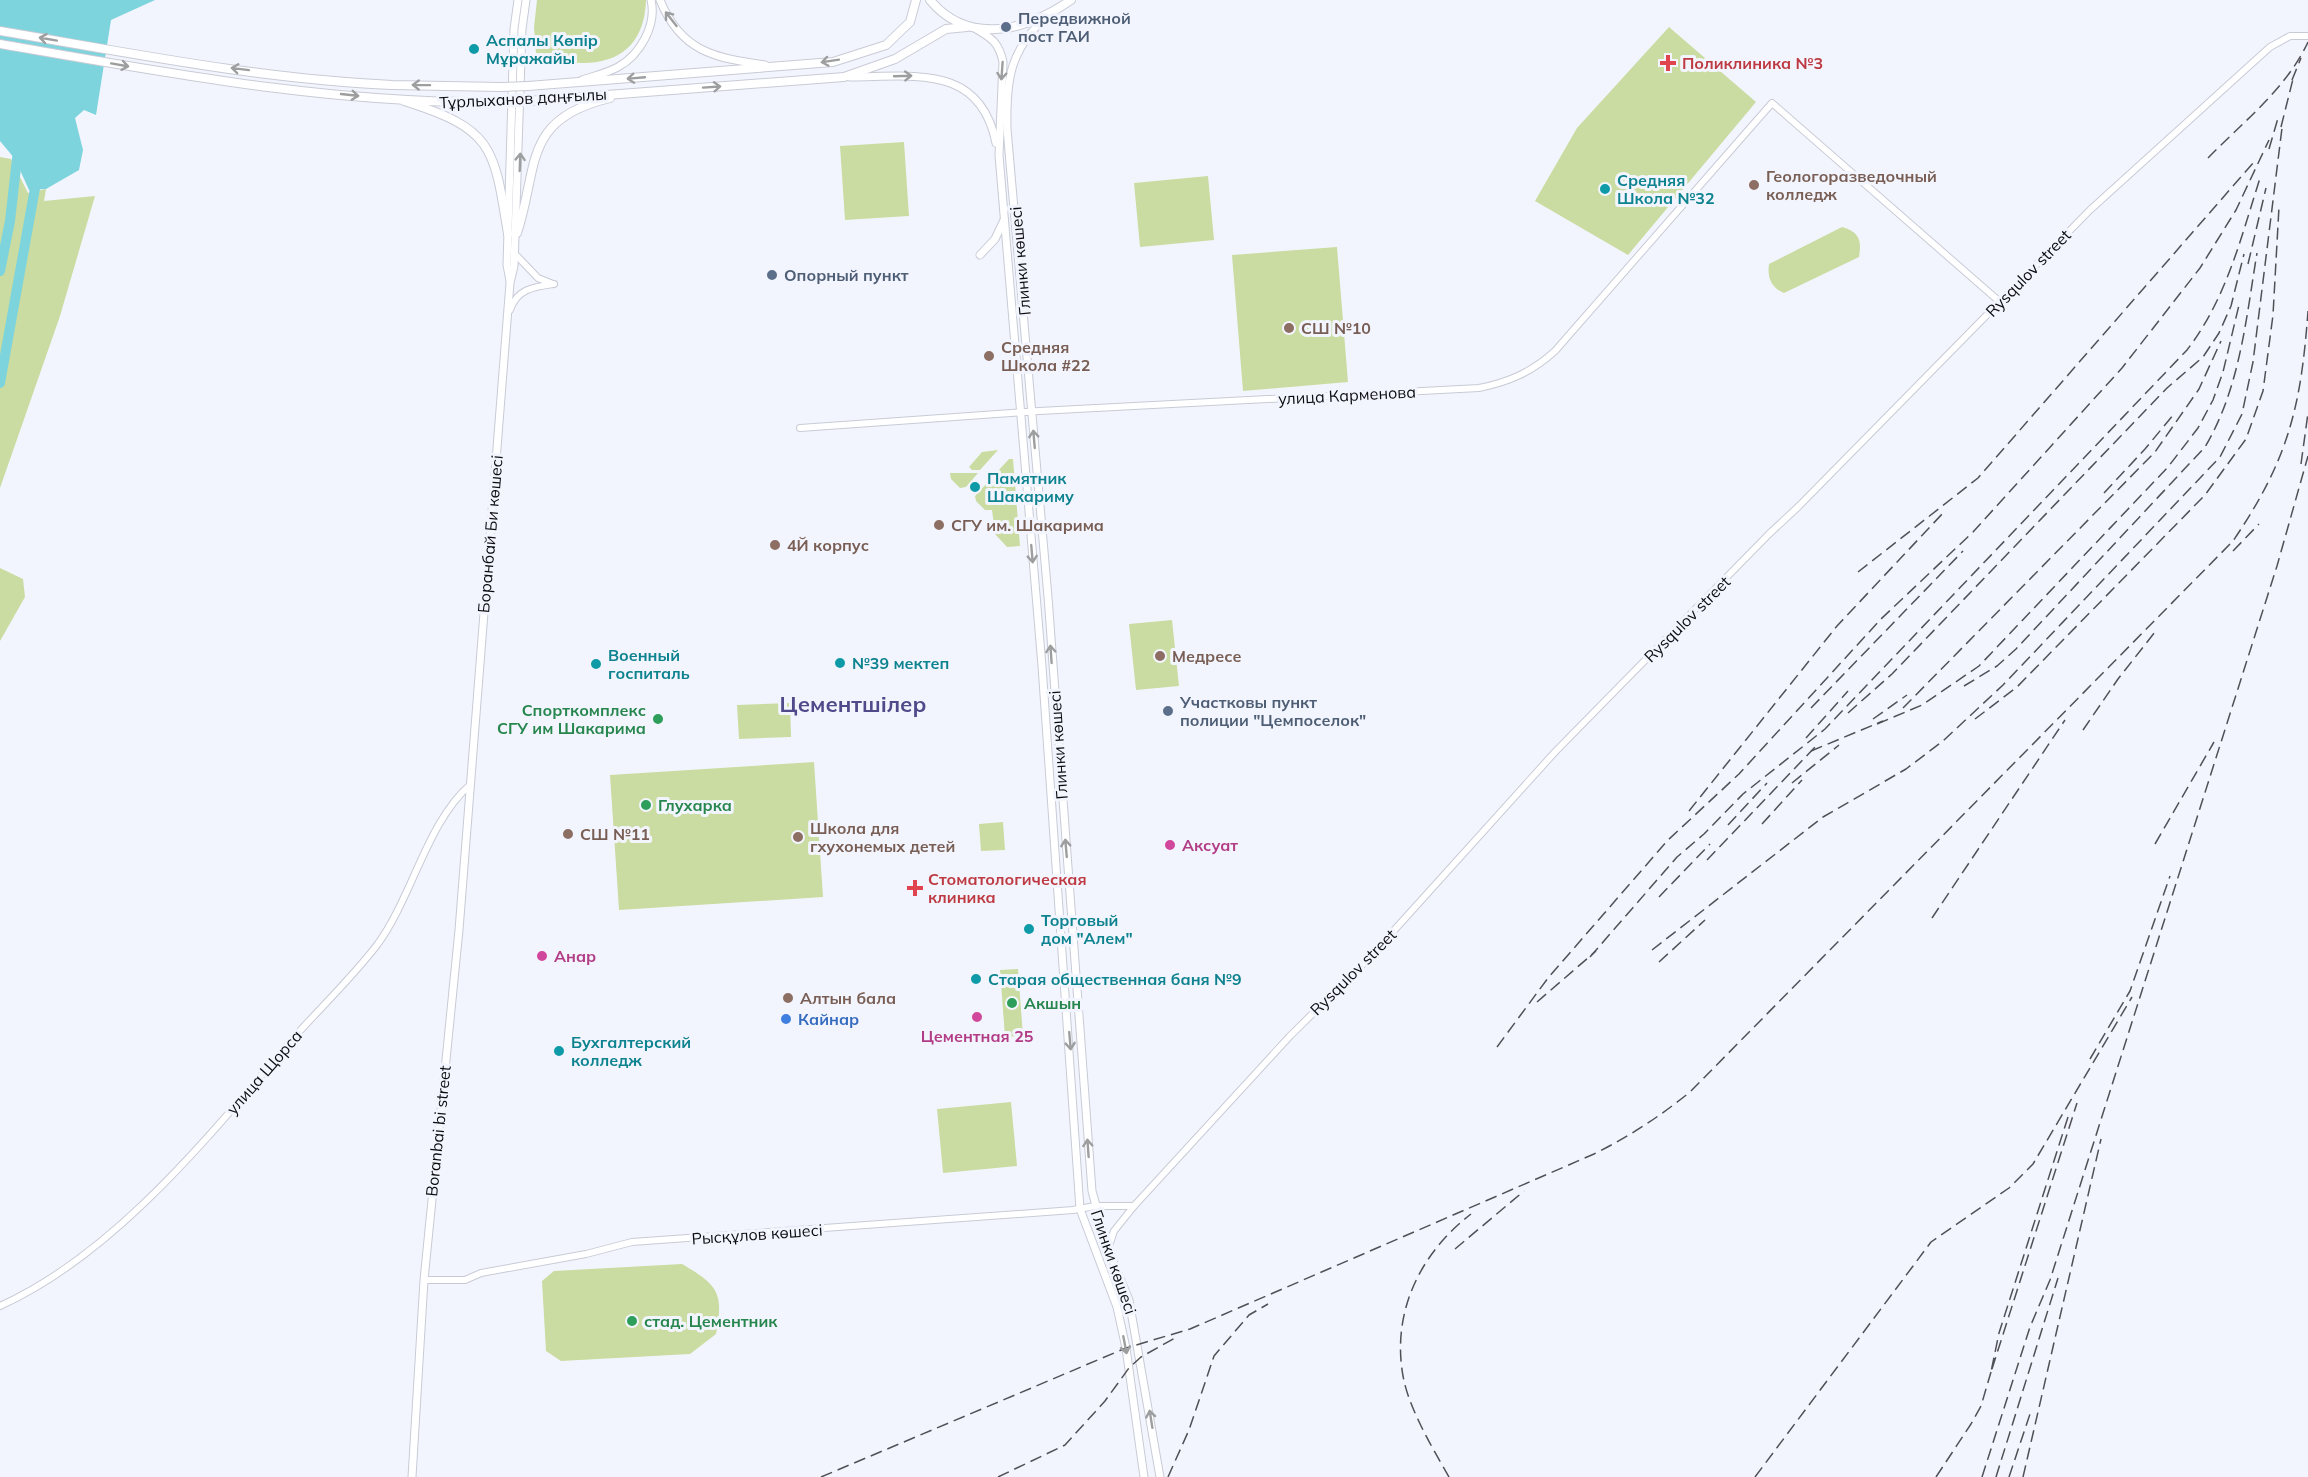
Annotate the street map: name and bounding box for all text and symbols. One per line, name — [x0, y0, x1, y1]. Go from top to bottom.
place label: Передвижной пост ГАИ — [1018, 8, 1131, 46]
one-way arrow — [665, 11, 677, 27]
marker: Передвижной пост ГАИ — [999, 20, 1013, 34]
place label: Аспалы Көпір Мұражайы — [486, 30, 598, 68]
one-way arrow — [39, 33, 58, 44]
marker: Аспалы Көпір Мұражайы — [467, 42, 481, 56]
place label: Поликлиника №3 — [1682, 53, 1823, 73]
marker: Поликлиника №3 — [1659, 54, 1677, 72]
one-way arrow — [821, 56, 841, 67]
one-way arrow — [109, 59, 129, 70]
one-way arrow — [996, 61, 1007, 81]
one-way arrow — [231, 64, 251, 75]
one-way arrow — [892, 71, 912, 82]
one-way arrow — [627, 73, 647, 84]
one-way arrow — [412, 79, 432, 91]
one-way arrow — [701, 81, 721, 92]
street label: Тұрлыханов даңғылы — [439, 84, 607, 112]
one-way arrow — [339, 90, 359, 101]
one-way arrow — [514, 153, 525, 173]
place label: Геологоразведочный колледж — [1766, 166, 1937, 204]
place label: Средняя Школа №32 — [1617, 170, 1715, 208]
marker: Геологоразведочный колледж — [1747, 178, 1761, 192]
marker: Средняя Школа №32 — [1598, 182, 1612, 196]
street label: Глинки көшесі — [1005, 206, 1035, 316]
street label: Rysqulov street — [1981, 225, 2075, 321]
place label: Опорный пункт — [784, 265, 909, 285]
marker: Опорный пункт — [765, 268, 779, 282]
place label: СШ №10 — [1301, 318, 1371, 338]
marker: СШ №10 — [1282, 321, 1296, 335]
place label: Средняя Школа #22 — [1001, 337, 1090, 375]
marker: Средняя Школа #22 — [982, 349, 996, 363]
street label: улица Карменова — [1278, 381, 1416, 409]
one-way arrow — [1028, 429, 1039, 449]
street label: Боранбай Би көшесі — [473, 454, 507, 614]
place label: Памятник Шакариму — [987, 468, 1074, 506]
marker: Памятник Шакариму — [968, 480, 982, 494]
place label: СГУ им. Шакарима — [951, 515, 1104, 535]
marker: СГУ им. Шакарима — [932, 518, 946, 532]
place label: 4Й корпус — [787, 535, 869, 555]
marker: 4Й корпус — [768, 538, 782, 552]
one-way arrow — [1027, 544, 1038, 564]
street label: Rysqulov street — [1640, 571, 1735, 666]
place label: Военный госпиталь — [608, 645, 690, 683]
one-way arrow — [1045, 645, 1056, 664]
place label: Медресе — [1172, 646, 1241, 666]
marker: Медресе — [1153, 649, 1167, 663]
place label: №39 мектеп — [852, 653, 949, 673]
marker: №39 мектеп — [833, 656, 847, 670]
marker: Военный госпиталь — [589, 657, 603, 671]
district label: Цементшілер — [780, 690, 926, 718]
street label: Глинки көшесі — [1044, 690, 1072, 800]
place label: Участковы пункт полиции "Цемпоселок" — [1179, 692, 1366, 730]
place label: Спорткомплекс СГУ им Шакарима — [497, 700, 646, 738]
marker: Участковы пункт полиции "Цемпоселок" — [1161, 704, 1175, 718]
marker: Спорткомплекс СГУ им Шакарима — [651, 712, 665, 726]
place label: Глухарка — [658, 795, 732, 815]
marker: Глухарка — [639, 798, 653, 812]
place label: Школа для гхухонемых детей — [810, 818, 955, 856]
place label: СШ №11 — [580, 824, 650, 844]
marker: СШ №11 — [561, 827, 575, 841]
marker: Школа для гхухонемых детей — [791, 830, 805, 844]
place label: Аксуат — [1182, 835, 1238, 855]
marker: Аксуат — [1163, 838, 1177, 852]
one-way arrow — [1060, 839, 1071, 859]
place label: Стоматологическая клиника — [928, 869, 1087, 907]
marker: Стоматологическая клиника — [906, 879, 924, 897]
place label: Торговый дом "Алем" — [1041, 910, 1133, 948]
marker: Торговый дом "Алем" — [1022, 922, 1036, 936]
street label: Rysqulov street — [1306, 924, 1401, 1019]
place label: Анар — [554, 946, 596, 966]
marker: Анар — [535, 949, 549, 963]
place label: Старая общественная баня №9 — [988, 969, 1242, 989]
marker: Старая общественная баня №9 — [969, 972, 983, 986]
place label: Алтын бала — [800, 988, 896, 1008]
marker: Алтын бала — [781, 991, 795, 1005]
place label: Акшын — [1024, 993, 1081, 1013]
marker: Акшын — [1005, 996, 1019, 1010]
place label: Кайнар — [798, 1009, 859, 1029]
marker: Цементная 25 — [970, 1010, 984, 1024]
marker: Кайнар — [779, 1012, 793, 1026]
street label: улица Щорса — [222, 1026, 306, 1118]
place label: Цементная 25 — [921, 1026, 1034, 1046]
one-way arrow — [1065, 1031, 1076, 1051]
place label: Бухгалтерский колледж — [571, 1032, 691, 1070]
marker: Бухгалтерский колледж — [552, 1044, 566, 1058]
street label: Boranbai bi street — [421, 1064, 455, 1198]
one-way arrow — [1083, 1138, 1094, 1158]
street label: Глинки көшесі — [1087, 1207, 1141, 1317]
street label: Рысқұлов көшесі — [691, 1219, 823, 1249]
place label: стад. Цементник — [644, 1311, 778, 1331]
marker: стад. Цементник — [625, 1314, 639, 1328]
one-way arrow — [1120, 1334, 1131, 1354]
one-way arrow — [1145, 1410, 1156, 1430]

